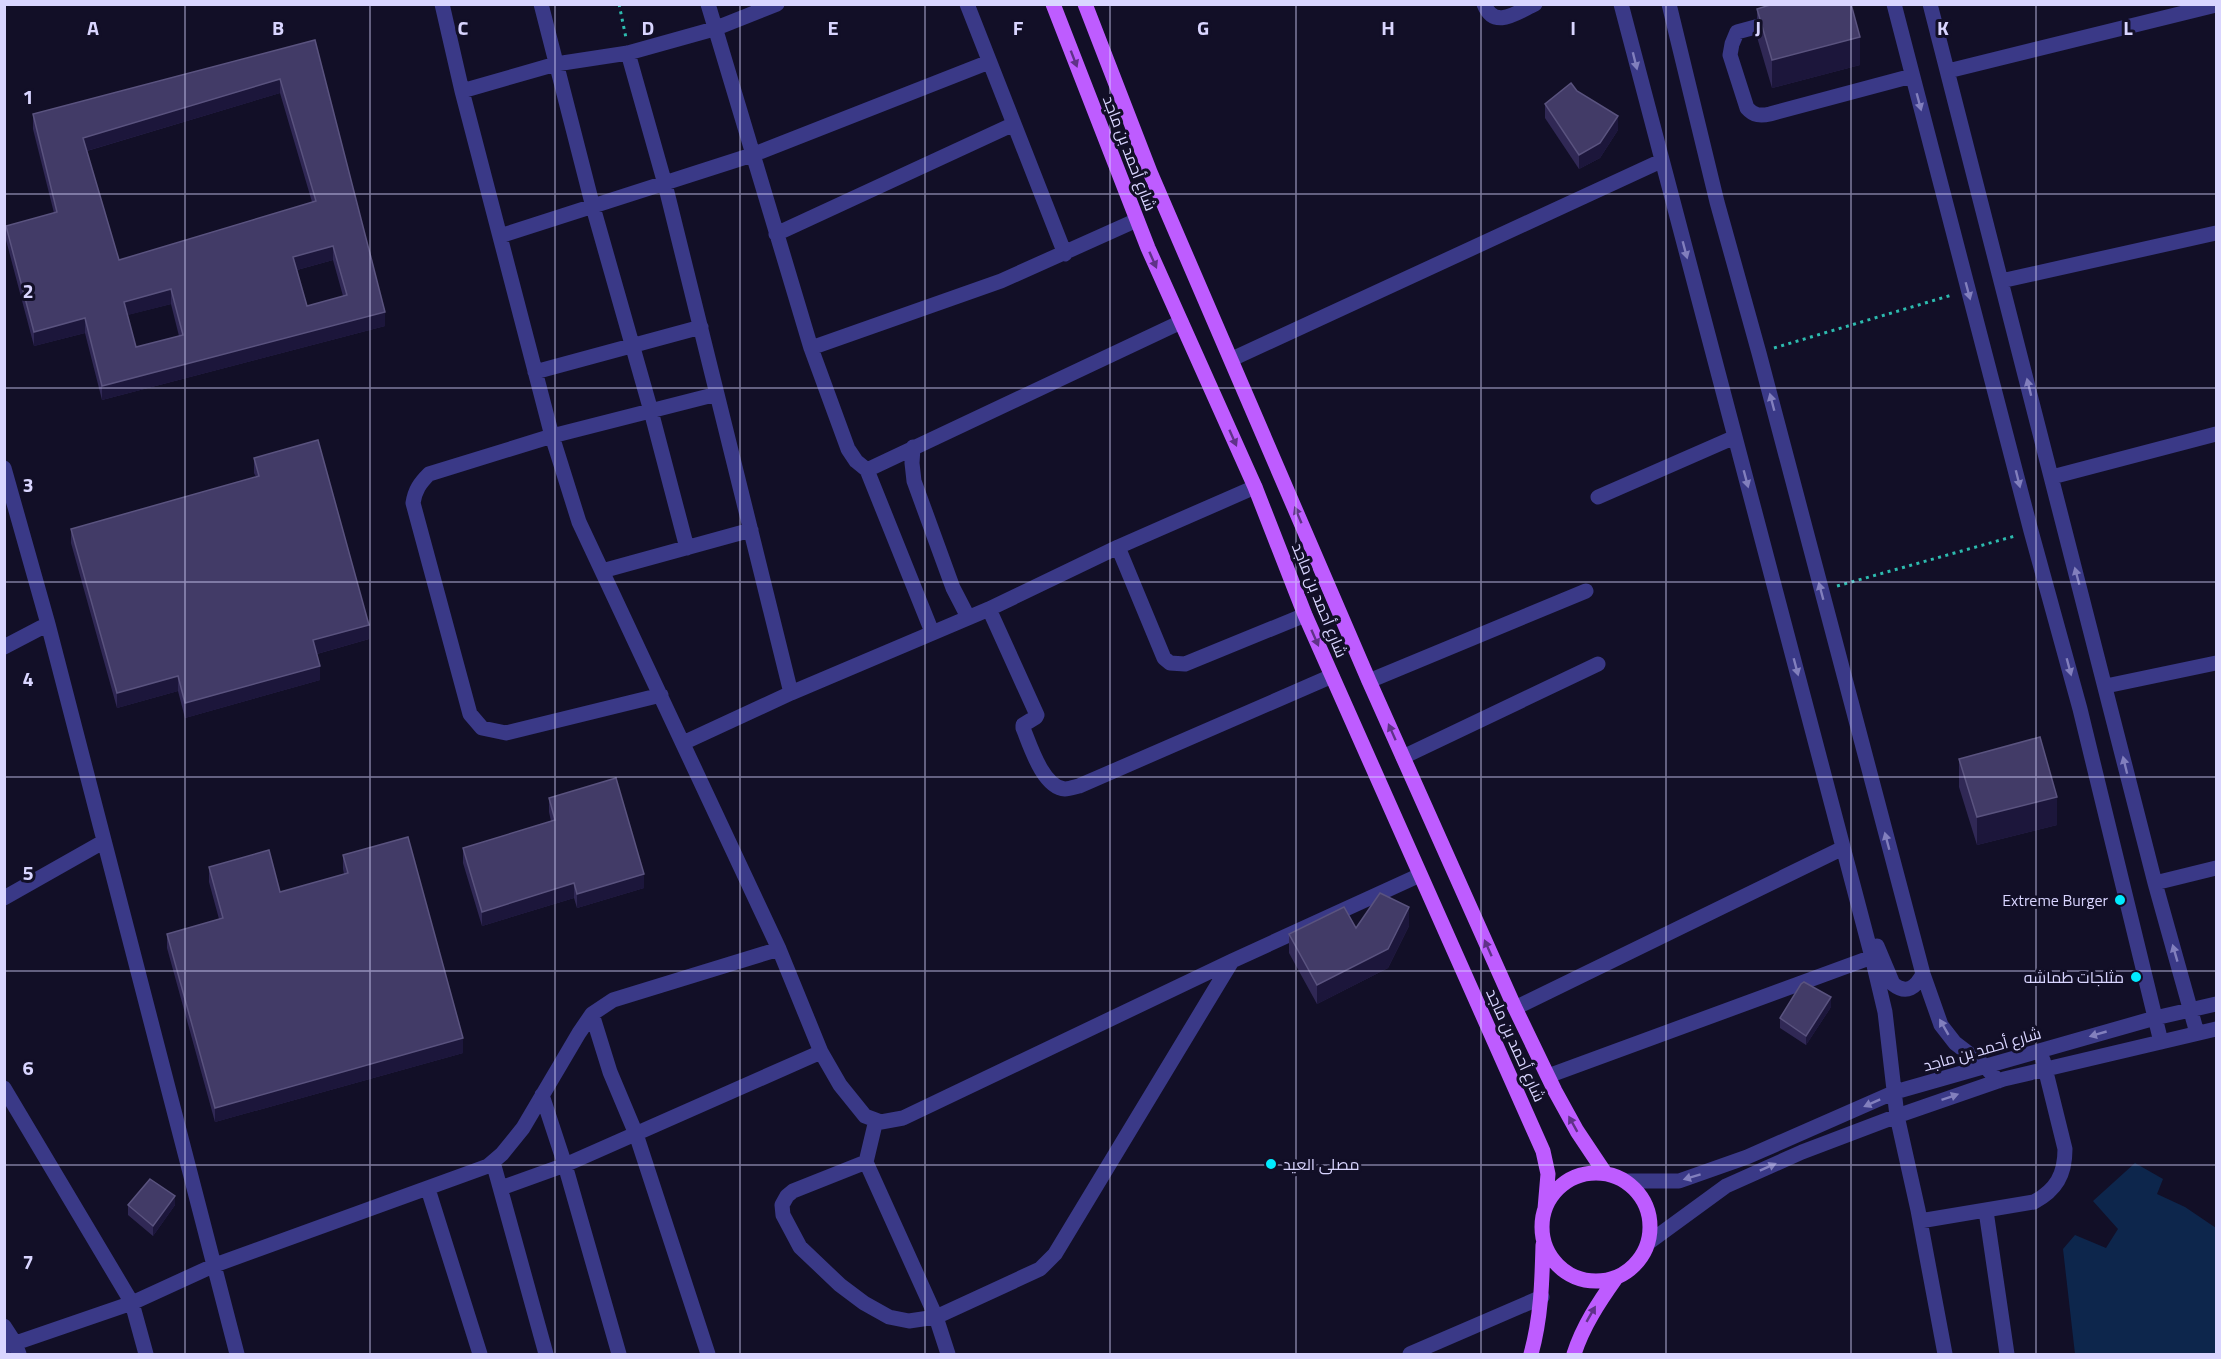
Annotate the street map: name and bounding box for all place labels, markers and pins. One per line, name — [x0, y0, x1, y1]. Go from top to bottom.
place label: Extreme Burger — [2002, 888, 2108, 912]
marker: Extreme Burger — [2113, 893, 2127, 907]
place label: مثلجات طماشه — [2024, 965, 2124, 989]
marker: مثلجات طماشه — [2129, 970, 2143, 984]
place label: مصلى العيد — [1283, 1152, 1359, 1176]
marker: مصلى العيد — [1264, 1157, 1278, 1171]

